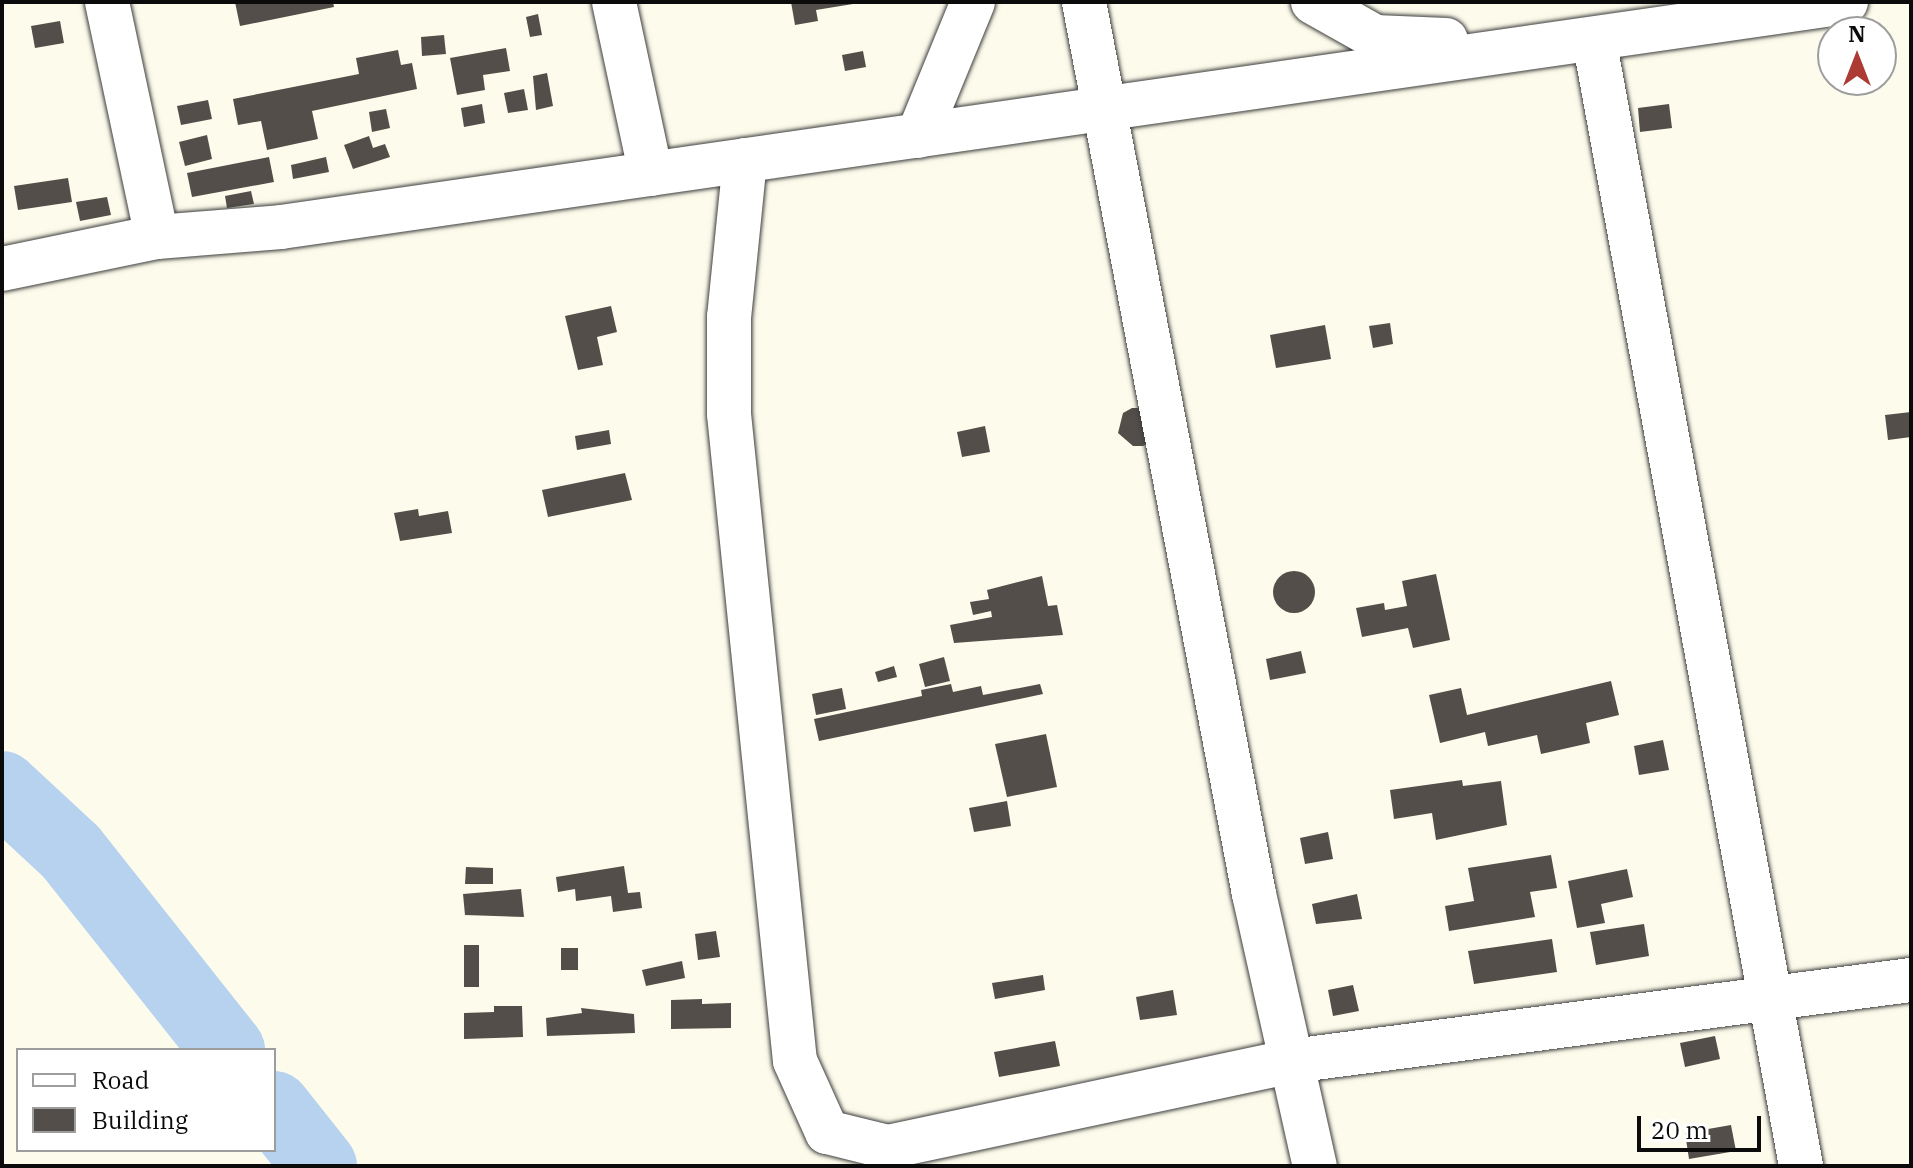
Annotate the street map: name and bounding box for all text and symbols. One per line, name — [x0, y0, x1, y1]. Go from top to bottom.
north arrow — [1817, 16, 1897, 96]
text: N — [1848, 19, 1866, 48]
legend — [16, 1048, 276, 1152]
text: Road — [92, 1064, 149, 1096]
scale bar — [1641, 1100, 1765, 1150]
text: Building — [92, 1104, 188, 1136]
text: 20 m — [1651, 1114, 1708, 1146]

